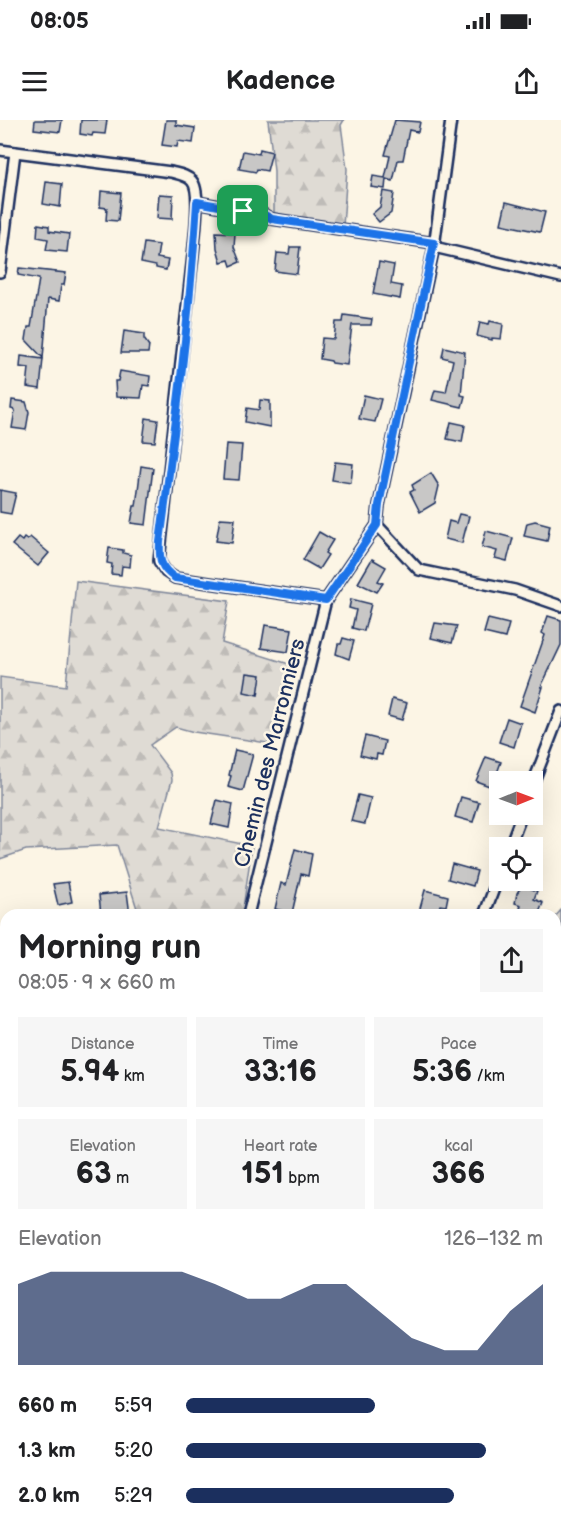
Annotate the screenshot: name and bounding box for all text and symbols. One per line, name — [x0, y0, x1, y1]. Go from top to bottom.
text: 08:05 — [30, 8, 89, 35]
icon: menu — [18, 65, 51, 98]
text: Kadence — [226, 65, 335, 97]
icon: share — [510, 65, 543, 98]
pin — [217, 185, 268, 236]
icon: arrive — [226, 194, 259, 227]
street label: Chemin des Marronniers — [229, 636, 311, 870]
north arrow — [489, 771, 543, 825]
map controls — [489, 771, 543, 891]
button: locate — [489, 837, 543, 891]
text: Morning run — [18, 928, 201, 968]
button: share — [480, 929, 543, 992]
text: 08:05 · 9 × 660 m — [18, 971, 176, 995]
text: Distance — [71, 1035, 134, 1054]
text: Time — [263, 1035, 298, 1054]
text: Pace — [440, 1035, 477, 1054]
text: 5.94 — [60, 1054, 119, 1090]
text: 33:16 — [244, 1054, 317, 1090]
text: 5:36 — [412, 1054, 472, 1090]
text: km — [119, 1067, 145, 1086]
text: /km — [472, 1067, 505, 1086]
text: Elevation — [69, 1137, 136, 1156]
text: Heart rate — [244, 1137, 317, 1156]
text: kcal — [444, 1137, 473, 1156]
text: 63 — [76, 1156, 112, 1192]
text: 151 — [241, 1156, 284, 1192]
text: 366 — [432, 1156, 485, 1192]
text: m — [112, 1169, 129, 1188]
text: bpm — [284, 1169, 320, 1188]
text: Elevation — [18, 1227, 101, 1251]
text: 126–132 m — [444, 1227, 543, 1251]
text: 660 m — [18, 1394, 77, 1418]
text: 5:59 — [114, 1394, 153, 1418]
text: 1.3 km — [18, 1439, 75, 1463]
text: 5:20 — [114, 1439, 153, 1463]
text: 2.0 km — [18, 1484, 80, 1508]
text: 5:29 — [114, 1484, 153, 1508]

